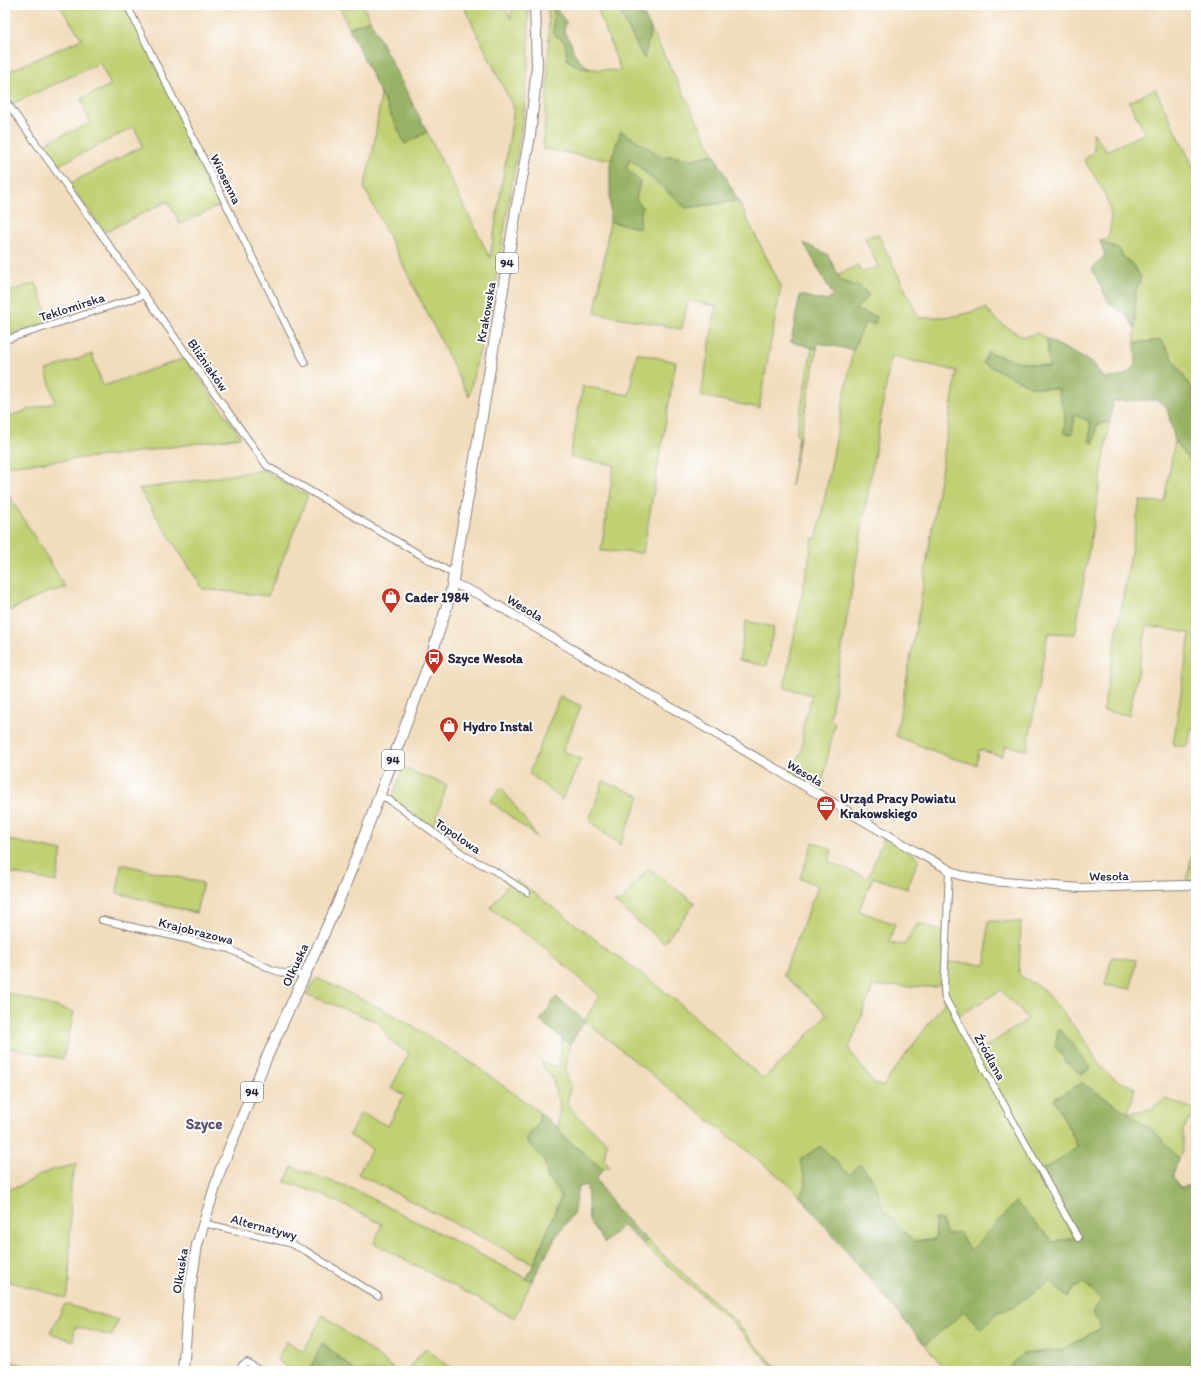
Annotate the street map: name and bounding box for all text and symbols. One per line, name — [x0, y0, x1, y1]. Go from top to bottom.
street label: Wiosenna — [207, 151, 245, 207]
road number: 94 — [496, 253, 518, 273]
street label: Krakowska — [473, 280, 499, 344]
street label: Teklomirska — [37, 289, 107, 325]
street label: Bliźniaków — [184, 336, 232, 394]
shop icon: Cader 1984 — [380, 586, 402, 614]
place label: Cader 1984 — [405, 590, 469, 605]
street label: Wesoła — [504, 591, 546, 625]
bus stop icon: Szyce Wesoła — [423, 647, 445, 675]
place label: Szyce Wesoła — [448, 651, 523, 667]
shop icon: Hydro Instal — [438, 715, 460, 743]
place label: Hydro Instal — [463, 719, 533, 735]
road number: 94 — [382, 750, 404, 770]
street label: Wesoła — [784, 756, 826, 790]
place label: Urząd Pracy Powiatu Krakowskiego — [840, 791, 957, 822]
office icon: Urząd Pracy Powiatu Krakowskiego — [815, 794, 837, 822]
street label: Topolowa — [432, 815, 484, 857]
street label: Wesoła — [1089, 868, 1129, 884]
street label: Krajobrazowa — [157, 914, 235, 948]
street label: Olkuska — [279, 940, 312, 989]
street label: Źródlana — [971, 1031, 1009, 1083]
road number: 94 — [241, 1082, 263, 1102]
district label: Szyce — [186, 1115, 222, 1134]
street label: Alternatywy — [229, 1211, 299, 1243]
street label: Olkuska — [169, 1247, 191, 1295]

